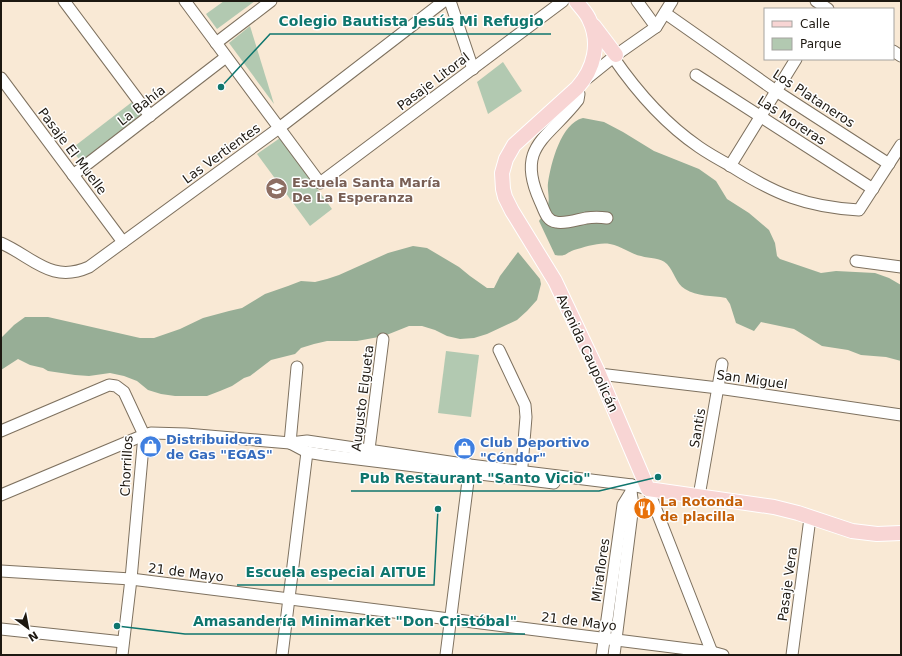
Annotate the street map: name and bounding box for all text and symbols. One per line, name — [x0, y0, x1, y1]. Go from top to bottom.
callout: Colegio Bautista Jesús Mi Refugio — [270, 8, 551, 34]
legend — [764, 8, 894, 60]
text: Colegio Bautista Jesús Mi Refugio — [278, 13, 544, 29]
text: Calle — [800, 17, 830, 31]
text: Parque — [800, 37, 841, 51]
street label: Pasaje Litoral — [394, 49, 472, 113]
street label: Los Plataneros — [770, 66, 858, 131]
street label: La Bahía — [115, 82, 168, 129]
street label: Las Moreras — [755, 93, 829, 148]
street label: Pasaje El Muelle — [35, 105, 110, 197]
street label: Las Vertientes — [180, 120, 263, 187]
place label: Escuela Santa María De La Esperanza — [292, 175, 440, 205]
school or university icon: Escuela Santa María De La Esperanza — [263, 176, 289, 202]
street label: Avenida Caupolicán — [554, 292, 621, 414]
street label: Augusto Elgueta — [349, 344, 376, 452]
street label: San Miguel — [715, 367, 788, 392]
street label: Santis — [687, 407, 708, 449]
place label: Distribuidora de Gas "EGAS" — [166, 432, 273, 462]
shop icon: Distribuidora de Gas "EGAS" — [137, 433, 163, 459]
street label: Chorrillos — [117, 435, 136, 497]
place label: Club Deportivo "Cóndor" — [480, 435, 589, 465]
shop icon: Club Deportivo "Cóndor" — [452, 436, 478, 462]
callout: Pub Restaurant "Santo Vicio" — [351, 465, 599, 491]
text: Pub Restaurant "Santo Vicio" — [359, 470, 591, 486]
place label: La Rotonda de placilla — [660, 494, 743, 524]
restaurant icon: La Rotonda de placilla — [631, 495, 657, 521]
street label: Miraflores — [589, 537, 612, 603]
street label: Pasaje Vera — [775, 546, 800, 622]
callout: Escuela especial AITUE — [237, 559, 434, 585]
street label: 21 de Mayo — [147, 560, 225, 585]
text: Escuela especial AITUE — [246, 564, 426, 580]
north arrow — [8, 608, 48, 648]
callout: Amasandería Minimarket "Don Cristóbal" — [185, 608, 525, 634]
street label: 21 de Mayo — [540, 609, 618, 634]
text: Amasandería Minimarket "Don Cristóbal" — [193, 613, 517, 629]
text: N — [26, 628, 40, 644]

